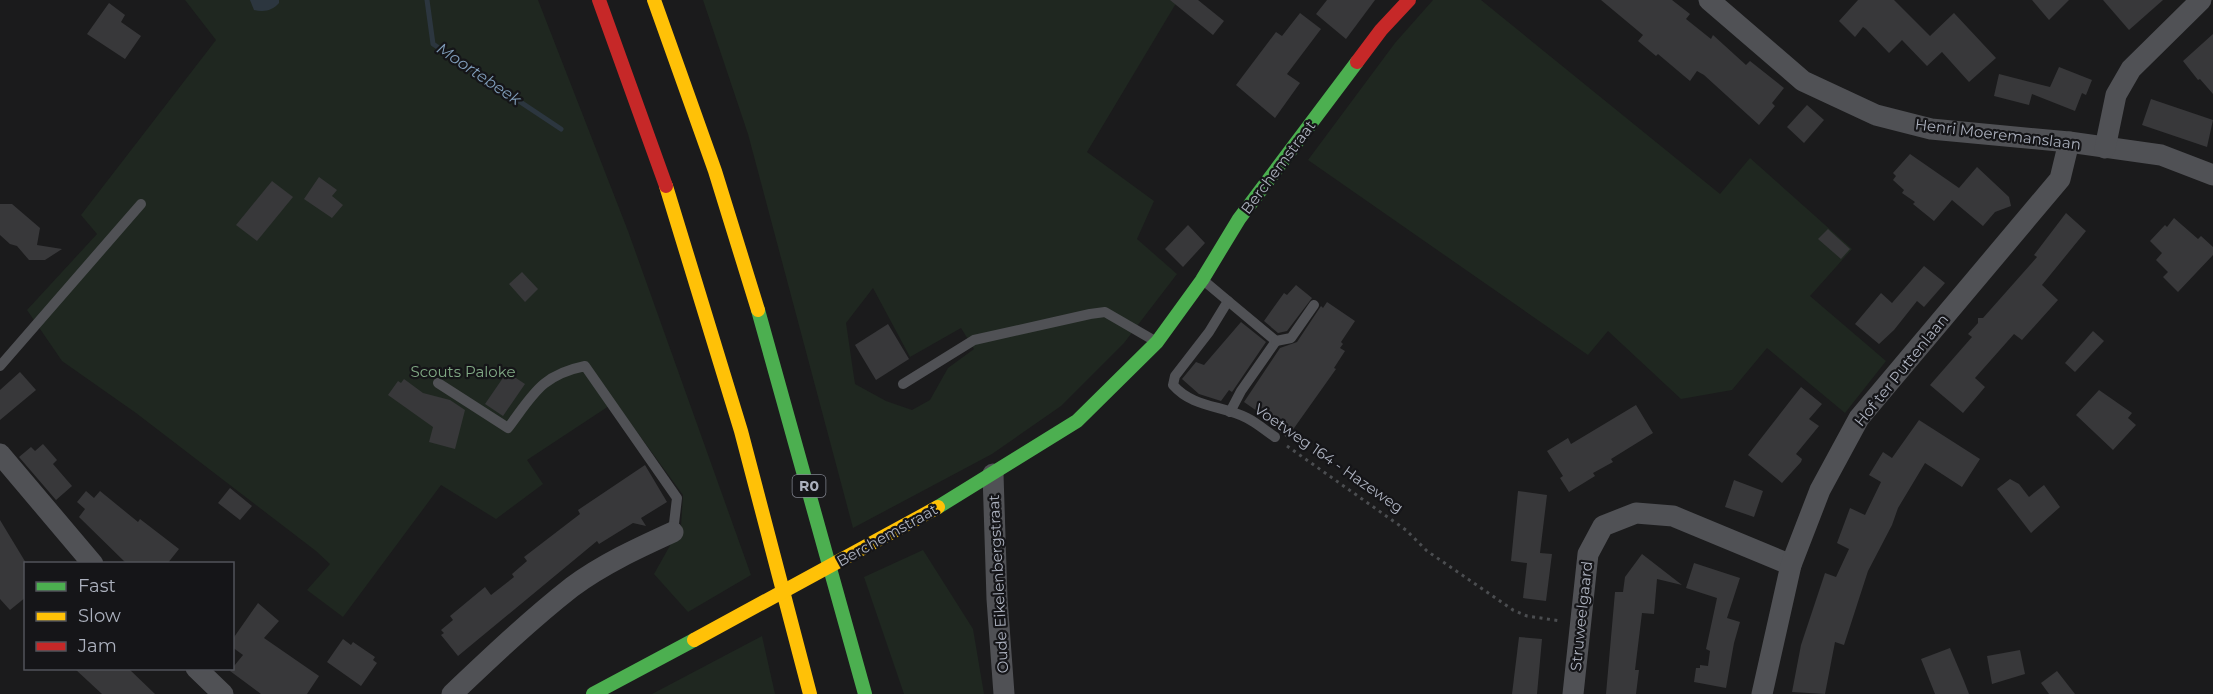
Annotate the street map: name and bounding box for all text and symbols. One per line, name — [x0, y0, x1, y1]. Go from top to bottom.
water label: Moortebeek — [433, 39, 526, 110]
street label: Henri Moeremanslaan — [1914, 114, 2082, 154]
street label: Berchemstraat — [1237, 116, 1319, 218]
street label: Hof ter Puttenlaan — [1850, 310, 1952, 430]
park label: Scouts Paloke — [411, 362, 515, 381]
street label: Voetweg 164 - Hazeweg — [1251, 399, 1407, 517]
road number: R0 — [792, 475, 826, 497]
street label: Oude Eikelenbergstraat — [984, 494, 1012, 674]
street label: Berchemstraat — [833, 499, 941, 571]
street label: Struweelgaard — [1566, 560, 1596, 672]
legend — [24, 562, 234, 670]
text: Fast — [78, 575, 116, 597]
text: Slow — [78, 605, 121, 627]
text: Jam — [77, 635, 117, 657]

